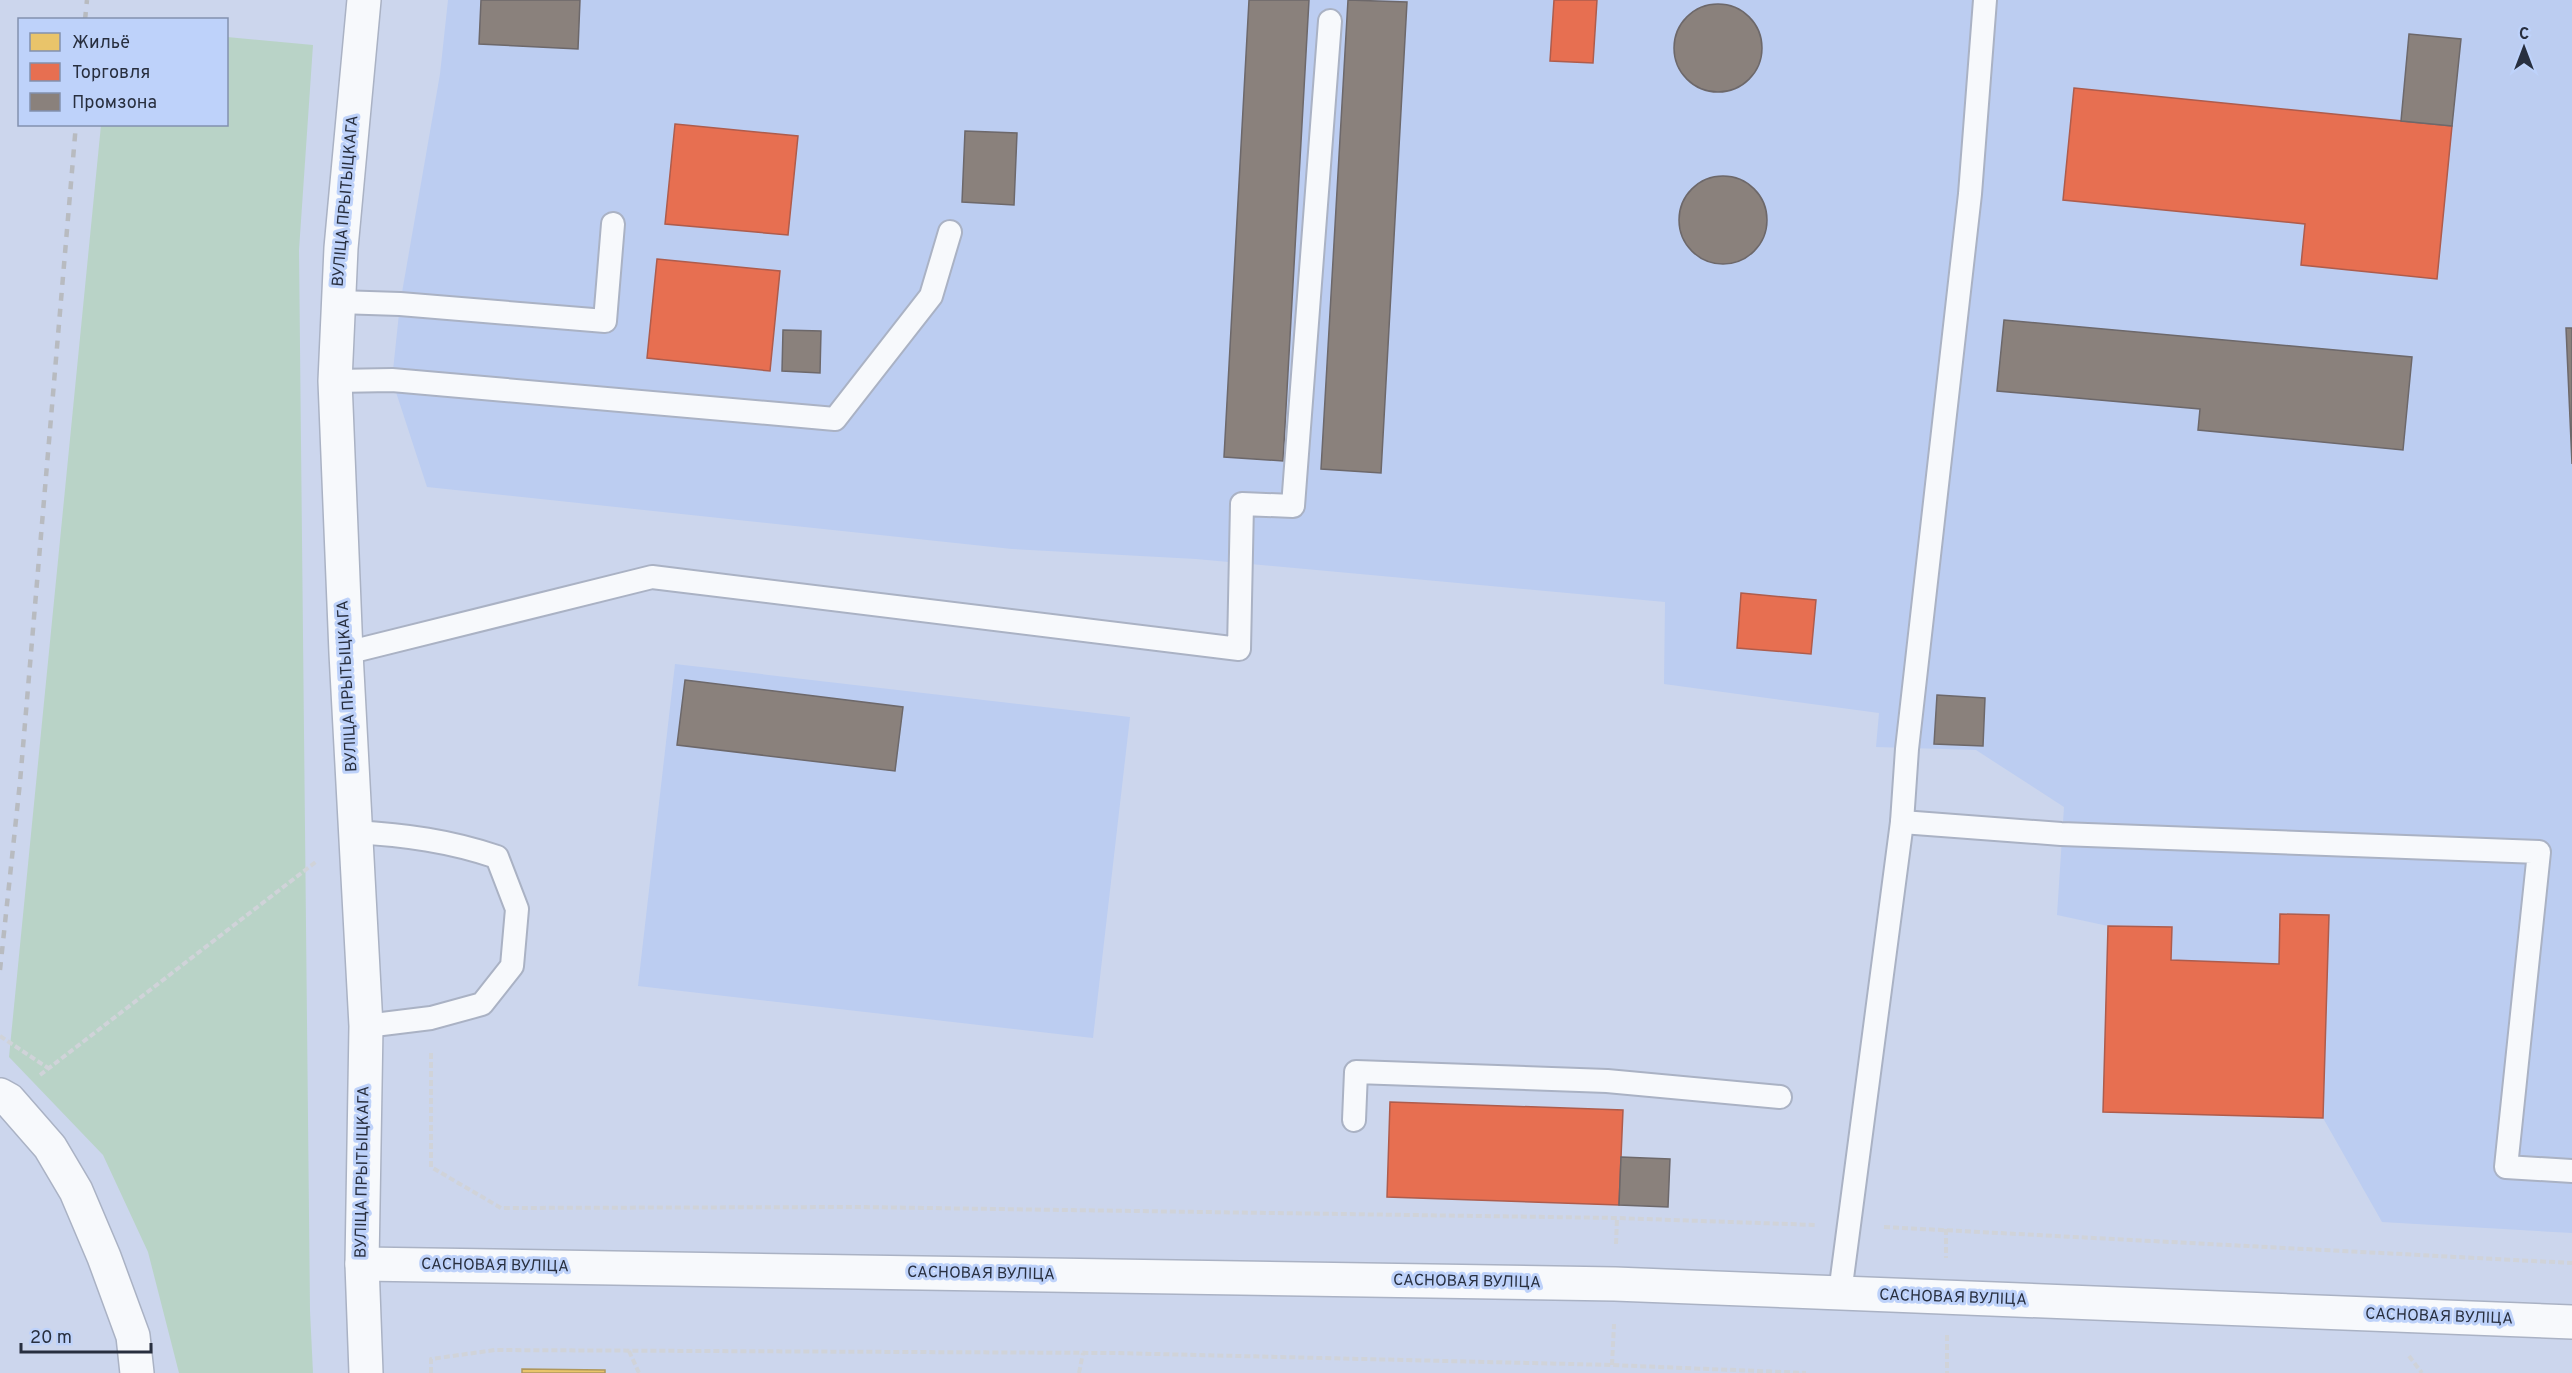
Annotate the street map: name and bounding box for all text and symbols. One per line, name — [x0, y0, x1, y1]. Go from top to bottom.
legend — [18, 18, 228, 126]
north arrow — [2494, 18, 2554, 78]
text: С — [2519, 25, 2529, 45]
text: Жильё — [72, 32, 130, 55]
text: Торговля — [72, 62, 150, 85]
text: Промзона — [72, 92, 157, 115]
street label: ВУЛІЦА ПРЫТЫЦКАГА — [329, 114, 363, 288]
street label: ВУЛІЦА ПРЫТЫЦКАГА — [334, 599, 362, 773]
street label: ВУЛІЦА ПРЫТЫЦКАГА — [351, 1086, 375, 1258]
street label: САСНОВАЯ ВУЛІЦА — [421, 1255, 569, 1277]
street label: САСНОВАЯ ВУЛІЦА — [907, 1263, 1055, 1285]
street label: САСНОВАЯ ВУЛІЦА — [1393, 1271, 1541, 1293]
street label: САСНОВАЯ ВУЛІЦА — [1879, 1285, 2027, 1311]
street label: САСНОВАЯ ВУЛІЦА — [2365, 1304, 2513, 1330]
scale bar — [21, 1316, 152, 1354]
text: 20 m — [30, 1327, 72, 1350]

